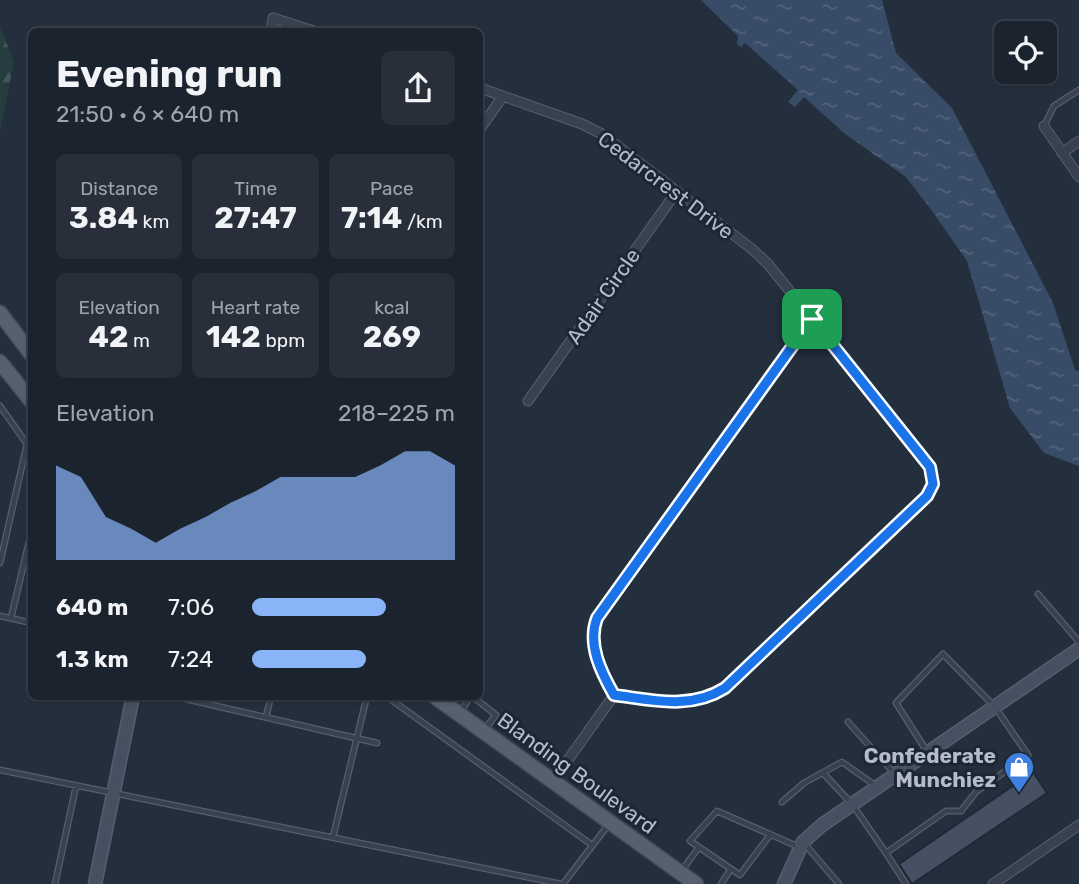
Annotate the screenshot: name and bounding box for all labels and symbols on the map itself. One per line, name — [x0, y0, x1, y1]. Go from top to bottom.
street label: Cedarcrest Drive — [593, 126, 739, 244]
street label: Adair Circle — [561, 243, 645, 349]
pin — [782, 289, 842, 349]
street label: Blanding Boulevard — [493, 707, 661, 839]
place label: Confederate Munchiez — [864, 743, 996, 792]
shop icon: Confederate Munchiez — [1002, 750, 1036, 794]

